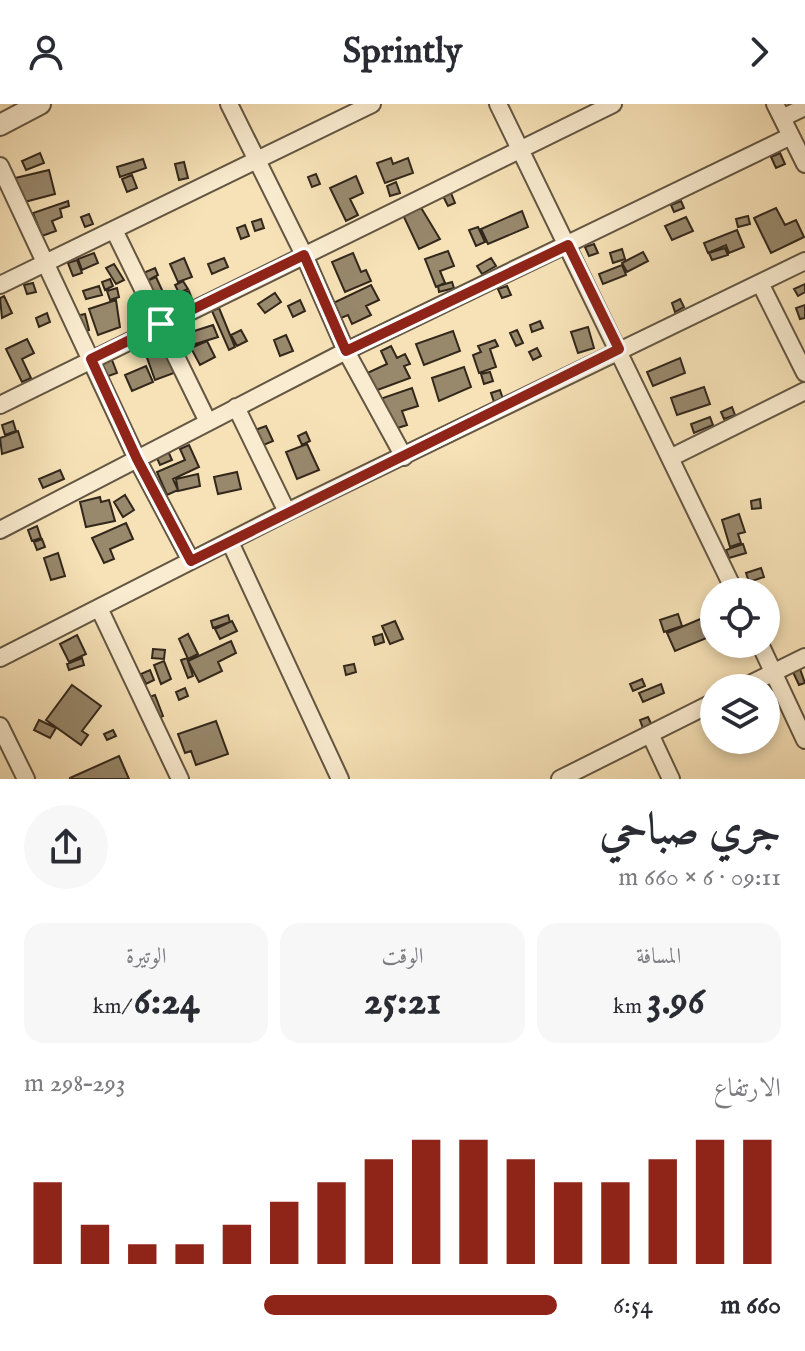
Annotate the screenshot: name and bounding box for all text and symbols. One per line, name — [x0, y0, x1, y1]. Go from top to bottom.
text: Sprintly — [343, 29, 462, 75]
icon: person — [24, 30, 68, 74]
icon: forward — [737, 30, 781, 74]
pin — [127, 290, 195, 358]
icon: arrive — [139, 302, 183, 346]
map controls — [700, 578, 780, 754]
button: locate — [700, 578, 780, 658]
button: layers — [700, 674, 780, 754]
text: جري صباحي — [600, 803, 781, 859]
button: share — [24, 805, 108, 889]
text: 09:11 · 6 × 660 m — [618, 861, 781, 894]
text: الوتيرة — [126, 943, 166, 971]
text: الوقت — [381, 943, 424, 971]
text: المسافة — [636, 943, 681, 971]
text: 6:24 — [134, 977, 200, 1028]
text: 25:21 — [364, 977, 441, 1028]
text: 3.96 — [647, 977, 705, 1028]
text: /km — [93, 993, 134, 1021]
text: km — [613, 993, 647, 1021]
text: 293–298 m — [24, 1067, 125, 1100]
text: الارتفاع — [714, 1072, 781, 1105]
text: 6:54 — [613, 1289, 653, 1322]
text: 660 m — [721, 1289, 781, 1322]

